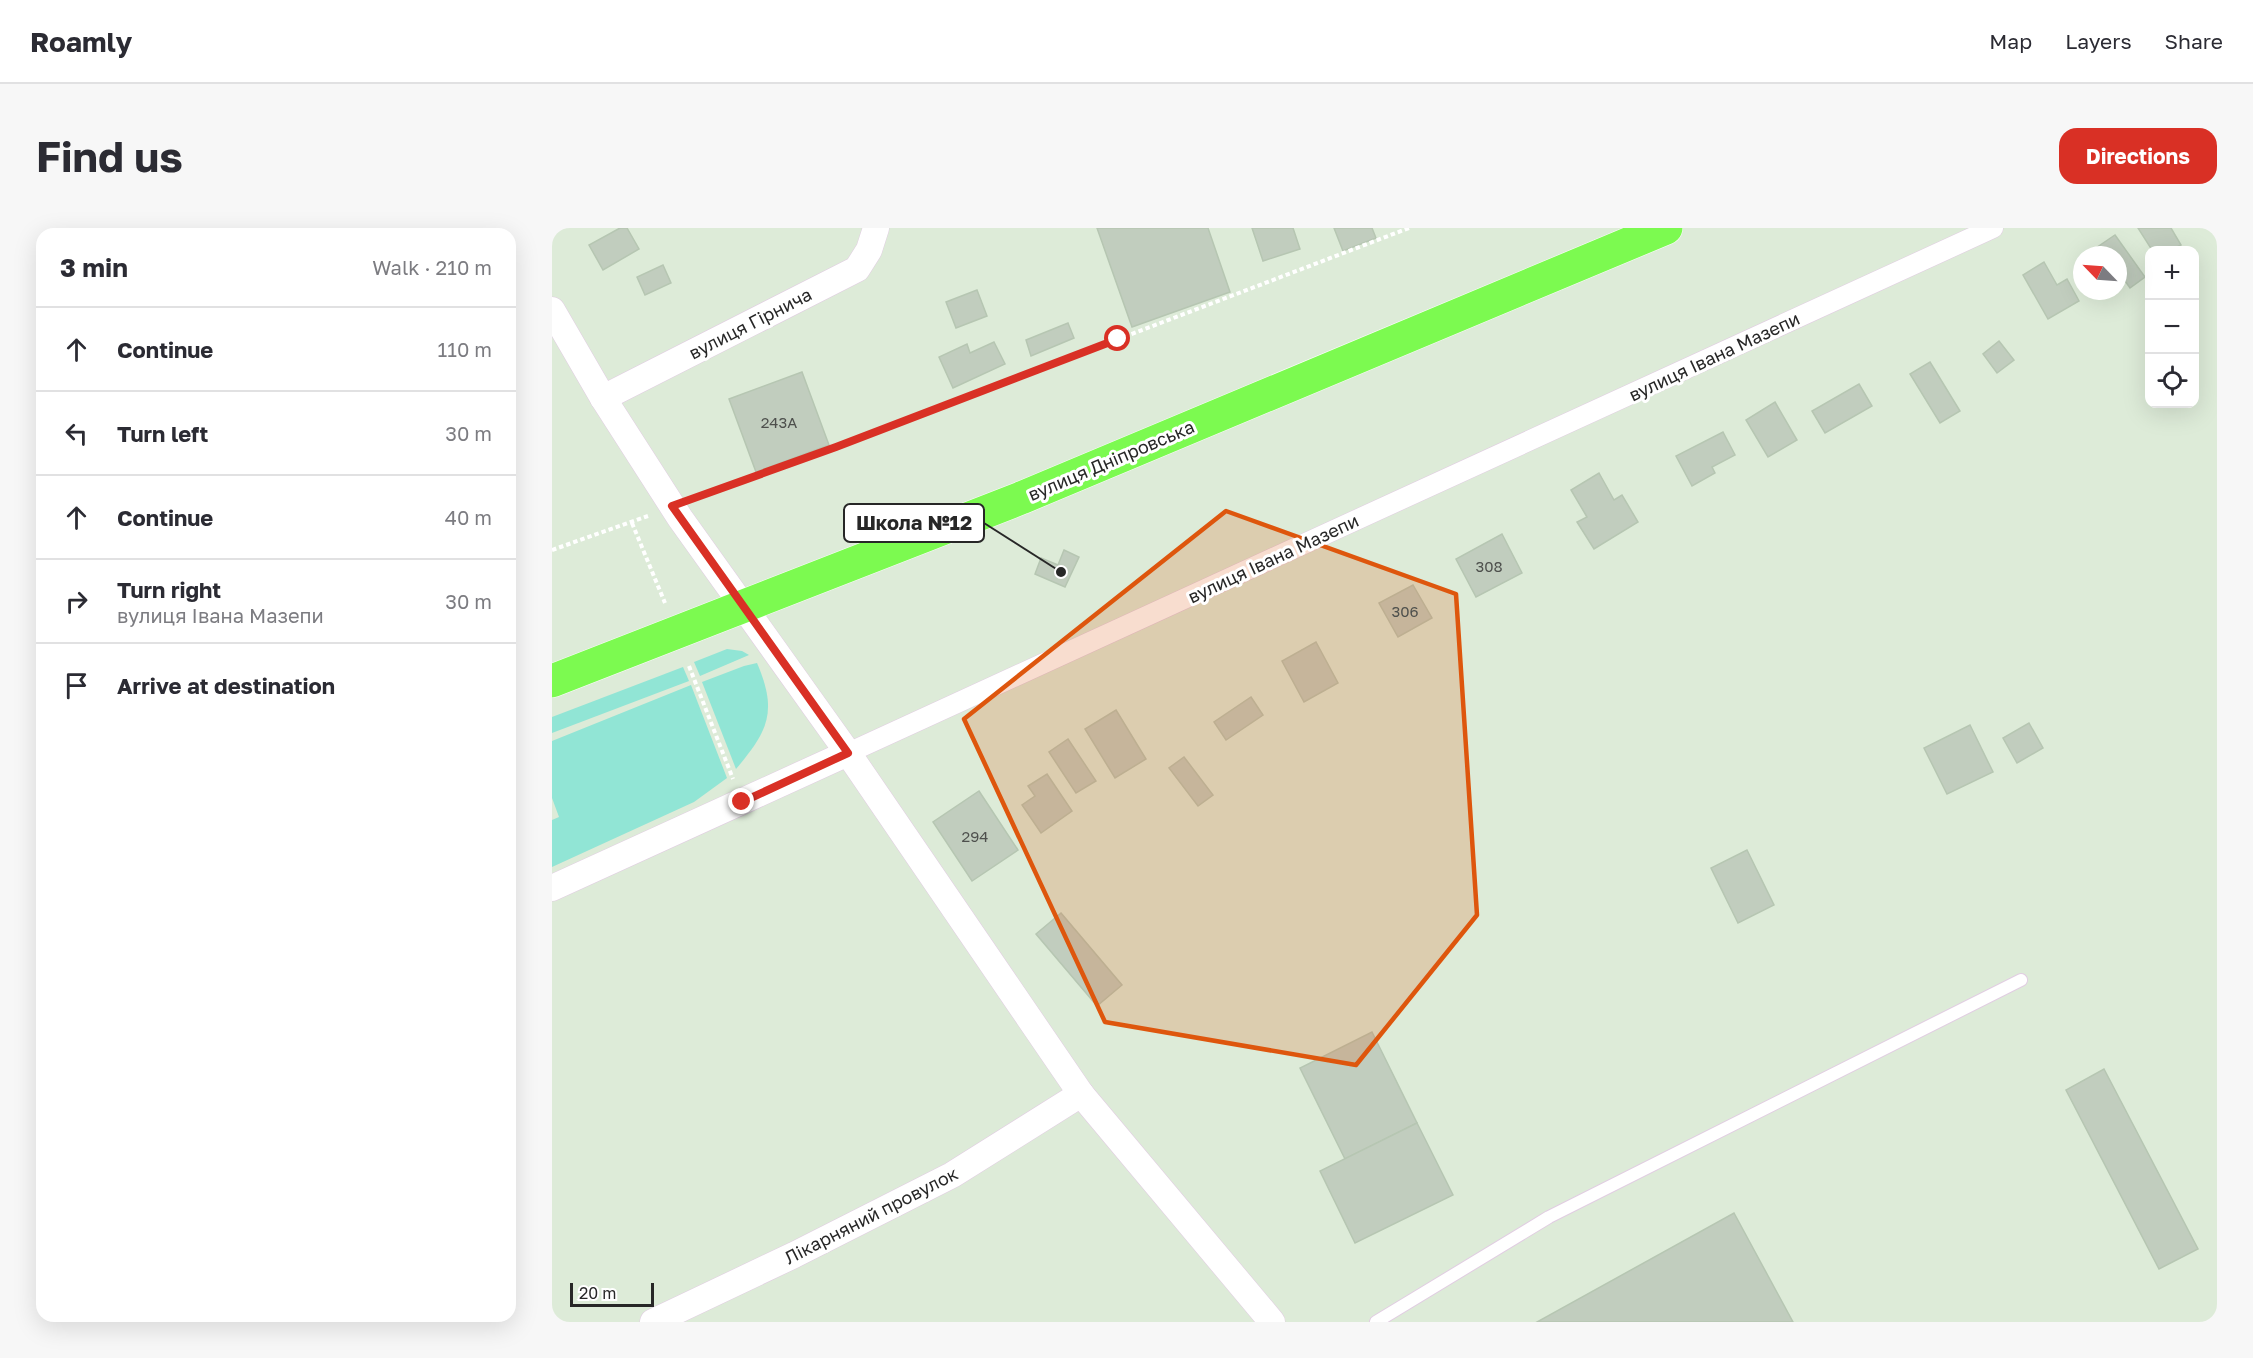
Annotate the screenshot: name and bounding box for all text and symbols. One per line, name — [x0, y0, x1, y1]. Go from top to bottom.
text: Roamly — [30, 25, 132, 58]
text: Map — [1989, 28, 2032, 54]
text: Layers — [2065, 28, 2132, 54]
text: Share — [2165, 28, 2223, 54]
button: Directions — [2059, 128, 2217, 184]
text: Find us — [36, 131, 183, 181]
north arrow — [2073, 246, 2127, 300]
map controls — [2145, 246, 2199, 408]
button: + — [2145, 246, 2199, 300]
text: 3 min — [60, 252, 128, 283]
text: Walk · 210 m — [372, 255, 492, 279]
street label: вулиця Гірнича — [685, 283, 815, 363]
button: − — [2145, 300, 2199, 354]
street label: вулиця Івана Мазепи — [1625, 307, 1803, 405]
route start — [1104, 325, 1130, 351]
icon: ahead — [60, 333, 93, 366]
text: Continue — [117, 336, 213, 363]
text: 110 m — [438, 337, 492, 361]
button: locate — [2145, 354, 2199, 408]
house number: 243А — [761, 413, 797, 431]
street label: вулиця Дніпровська — [1025, 415, 1197, 505]
icon: left — [60, 417, 93, 450]
text: Turn left — [117, 420, 208, 447]
text: 30 m — [445, 421, 492, 445]
icon: ahead — [60, 501, 93, 534]
text: Continue — [117, 504, 213, 531]
callout: Школа №12 — [844, 504, 984, 542]
text: 40 m — [445, 505, 492, 529]
street label: вулиця Івана Мазепи — [1184, 509, 1362, 607]
text: Школа №12 — [856, 510, 972, 534]
house number: 308 — [1475, 557, 1503, 575]
text: Turn right — [117, 576, 221, 603]
icon: right — [60, 585, 93, 618]
text: 30 m — [445, 589, 492, 613]
house number: 306 — [1391, 602, 1419, 620]
text: вулиця Івана Мазепи — [117, 603, 324, 627]
icon: arrive — [60, 669, 93, 702]
text: Arrive at destination — [117, 672, 335, 699]
route end — [728, 788, 754, 814]
house number: 294 — [962, 827, 988, 845]
street label: Лікарняний провулок — [781, 1162, 961, 1268]
scale bar — [570, 1280, 654, 1308]
text: 20 m — [579, 1283, 616, 1303]

